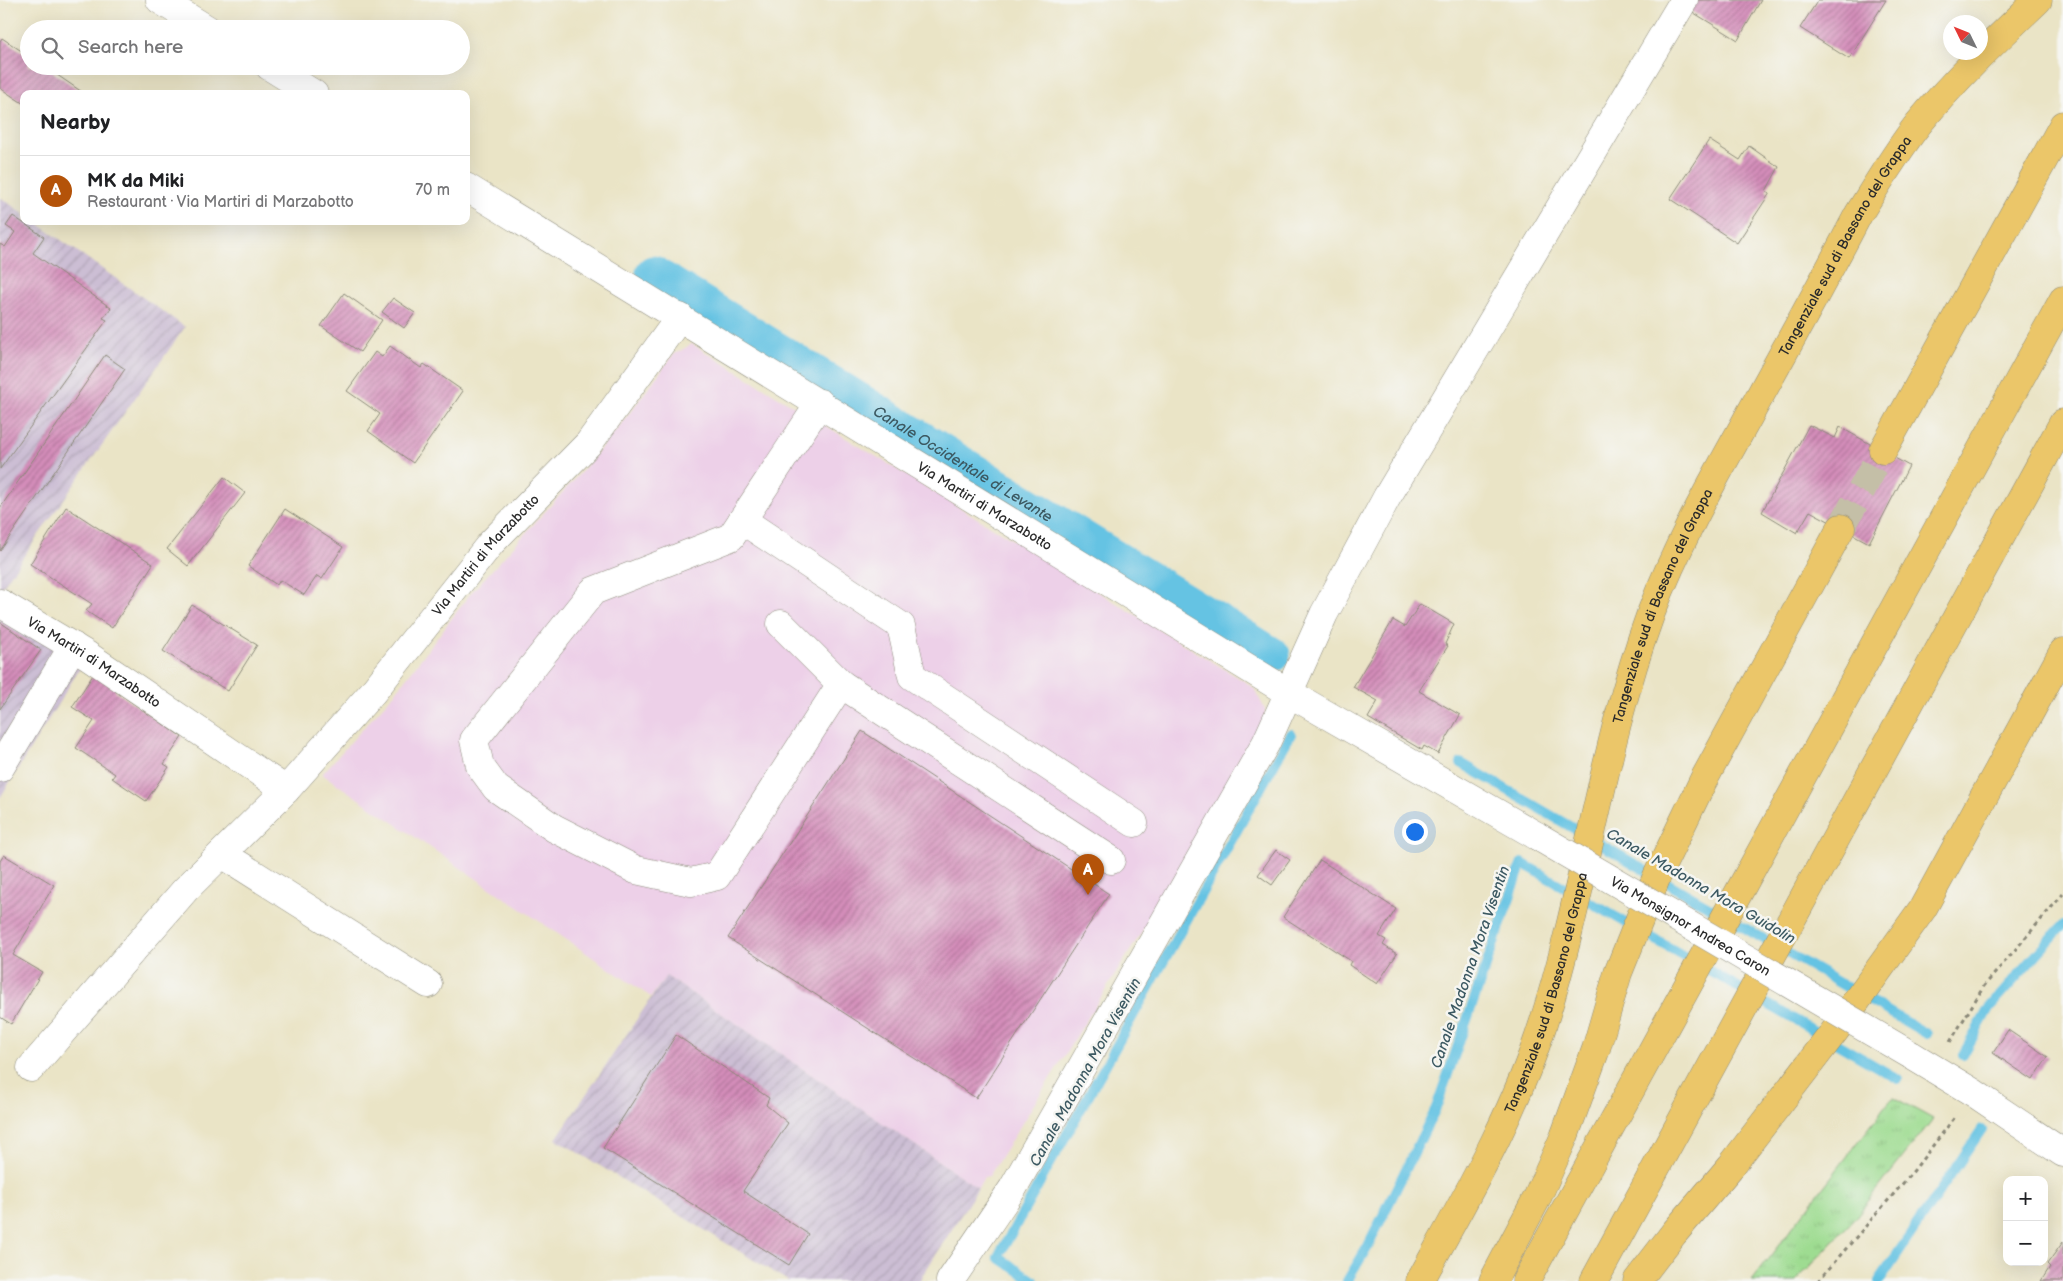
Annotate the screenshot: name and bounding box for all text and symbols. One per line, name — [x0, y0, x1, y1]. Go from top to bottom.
north arrow — [1943, 15, 1988, 60]
search box — [20, 20, 470, 75]
icon: search — [38, 34, 66, 62]
text: Search here — [78, 36, 183, 59]
text: Nearby — [40, 110, 110, 135]
street label: Tangenziale sud di Bassano del Grappa — [1775, 133, 1915, 359]
text: MK da Miki — [87, 170, 184, 193]
text: A — [51, 181, 61, 200]
text: 70 m — [415, 181, 450, 200]
text: Restaurant · Via Martiri di Marzabotto — [87, 193, 354, 212]
water label: Canale Occidentale di Levante — [869, 402, 1056, 527]
street label: Via Martiri di Marzabotto — [914, 458, 1055, 554]
street label: Tangenziale sud di Bassano del Grappa — [1609, 486, 1716, 725]
street label: Via Martiri di Marzabotto — [429, 491, 543, 619]
street label: Via Martiri di Marzabotto — [24, 613, 164, 711]
your location — [1402, 819, 1428, 845]
water label: Canale Madonna Mora Guidolin — [1603, 824, 1799, 948]
pin: A — [1072, 854, 1104, 895]
water label: Canale Madonna Mora Visentin — [1427, 863, 1514, 1071]
street label: Tangenziale sud di Bassano del Grappa — [1501, 871, 1591, 1116]
street label: Via Monsignor Andrea Caron — [1607, 873, 1773, 980]
water label: Canale Madonna Mora Visentin — [1026, 975, 1145, 1170]
map controls — [2003, 1176, 2048, 1266]
button: + — [2003, 1176, 2048, 1221]
button: − — [2003, 1221, 2048, 1266]

